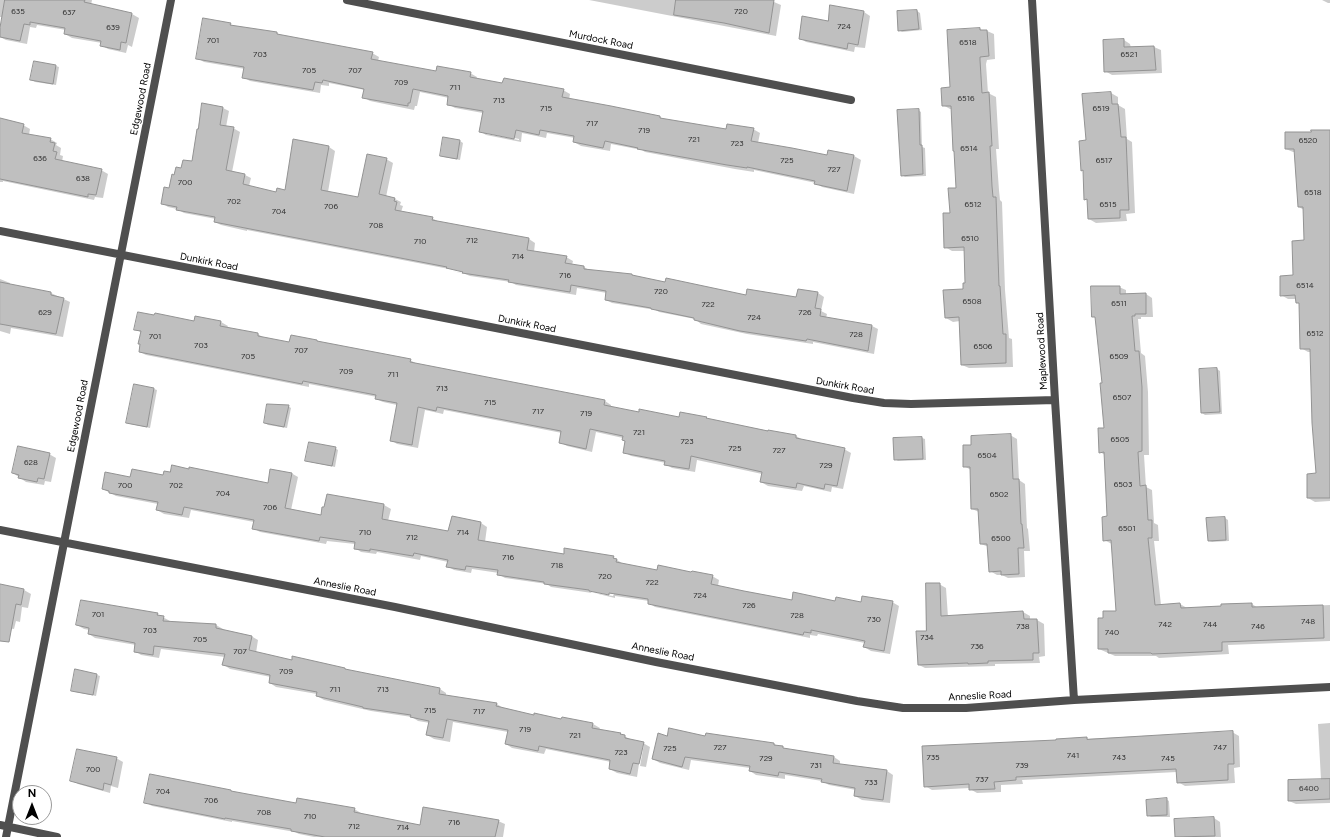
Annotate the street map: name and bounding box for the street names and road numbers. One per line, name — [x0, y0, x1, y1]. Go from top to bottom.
street label: Murdock Road — [568, 28, 634, 52]
street label: Edgewood Road — [128, 62, 154, 136]
street label: Dunkirk Road — [179, 250, 239, 274]
street label: Dunkirk Road — [497, 312, 557, 336]
street label: Maplewood Road — [1034, 312, 1050, 390]
street label: Dunkirk Road — [815, 375, 875, 397]
street label: Edgewood Road — [65, 379, 91, 453]
street label: Anneslie Road — [313, 575, 377, 599]
street label: Anneslie Road — [631, 640, 695, 664]
street label: Anneslie Road — [948, 688, 1012, 704]

